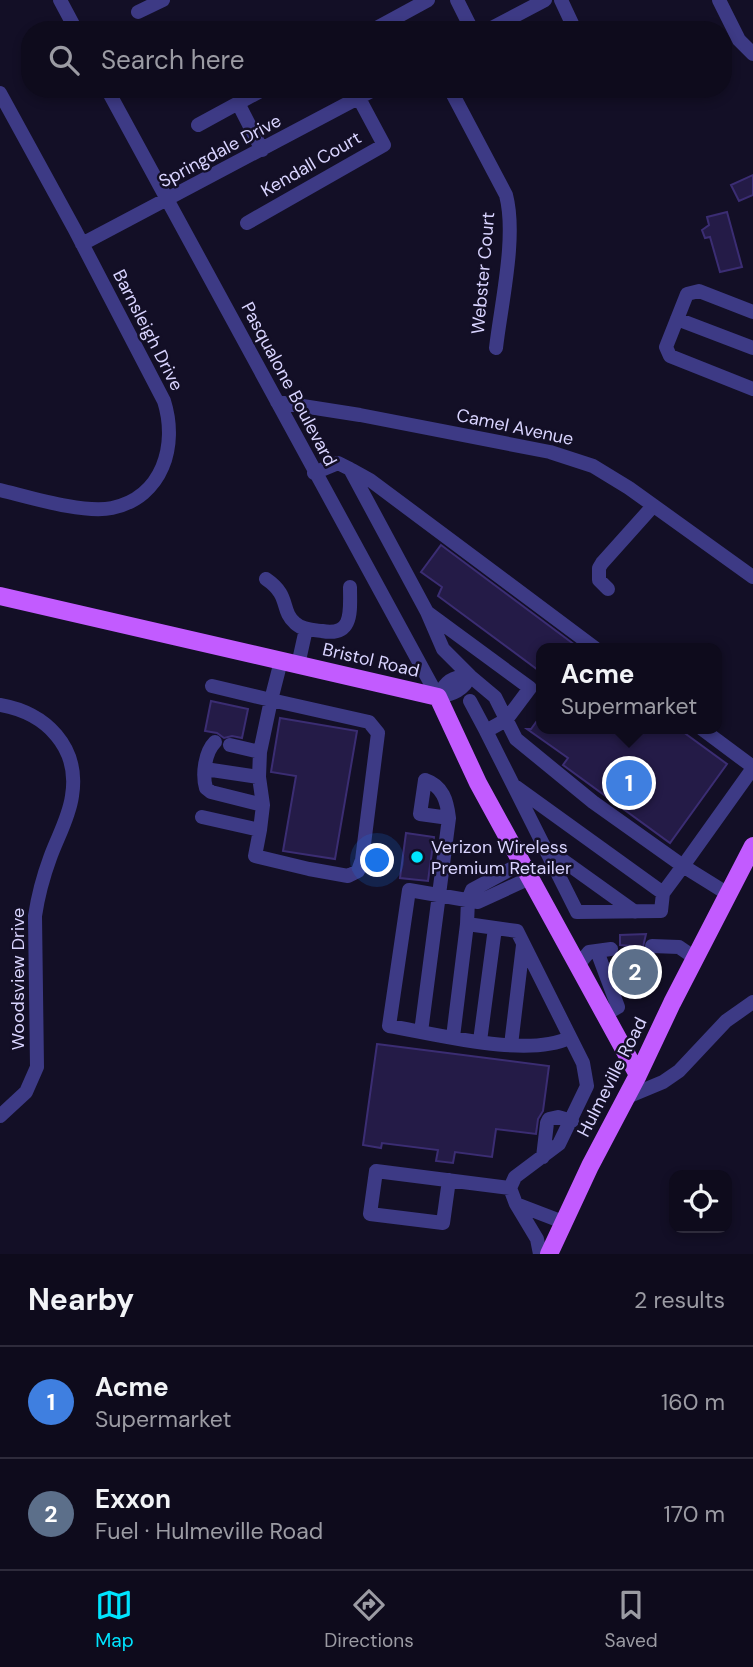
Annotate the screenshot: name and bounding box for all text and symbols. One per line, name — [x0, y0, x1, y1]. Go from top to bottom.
search box — [21, 21, 732, 98]
icon: search — [45, 41, 83, 79]
text: Search here — [101, 43, 244, 77]
street label: Springdale Drive — [155, 109, 285, 193]
street label: Kendall Court — [257, 126, 365, 202]
street label: Webster Court — [466, 211, 500, 335]
street label: Barnsleigh Drive — [107, 265, 189, 395]
street label: Pasqualone Boulevard — [236, 298, 342, 470]
street label: Camel Avenue — [454, 403, 576, 451]
street label: Bristol Road — [320, 637, 422, 683]
popup — [536, 643, 722, 734]
text: Acme — [561, 657, 635, 691]
text: Supermarket — [561, 691, 697, 721]
pin: 1 — [606, 757, 652, 809]
place label: Verizon Wireless Premium Retailer — [431, 835, 572, 880]
your location — [360, 843, 394, 877]
marker: Verizon Wireless Premium Retailer — [409, 849, 425, 865]
street label: Woodsview Drive — [6, 908, 30, 1050]
pin: 2 — [612, 946, 658, 998]
street label: Hulmeville Road — [572, 1013, 652, 1141]
map controls — [669, 1170, 732, 1233]
button: locate — [669, 1170, 732, 1233]
text: Nearby — [28, 1280, 134, 1319]
text: 2 results — [634, 1285, 725, 1315]
text: Acme — [95, 1370, 169, 1404]
text: 1 — [47, 1387, 55, 1417]
text: 160 m — [661, 1387, 725, 1417]
text: Supermarket — [95, 1404, 231, 1434]
text: Exxon — [95, 1482, 171, 1516]
text: 2 — [44, 1499, 58, 1529]
text: 170 m — [664, 1499, 725, 1529]
text: Fuel · Hulmeville Road — [95, 1516, 323, 1546]
tab: Map — [95, 1586, 134, 1653]
tab: Directions — [324, 1586, 414, 1653]
tab: Saved — [604, 1586, 658, 1653]

